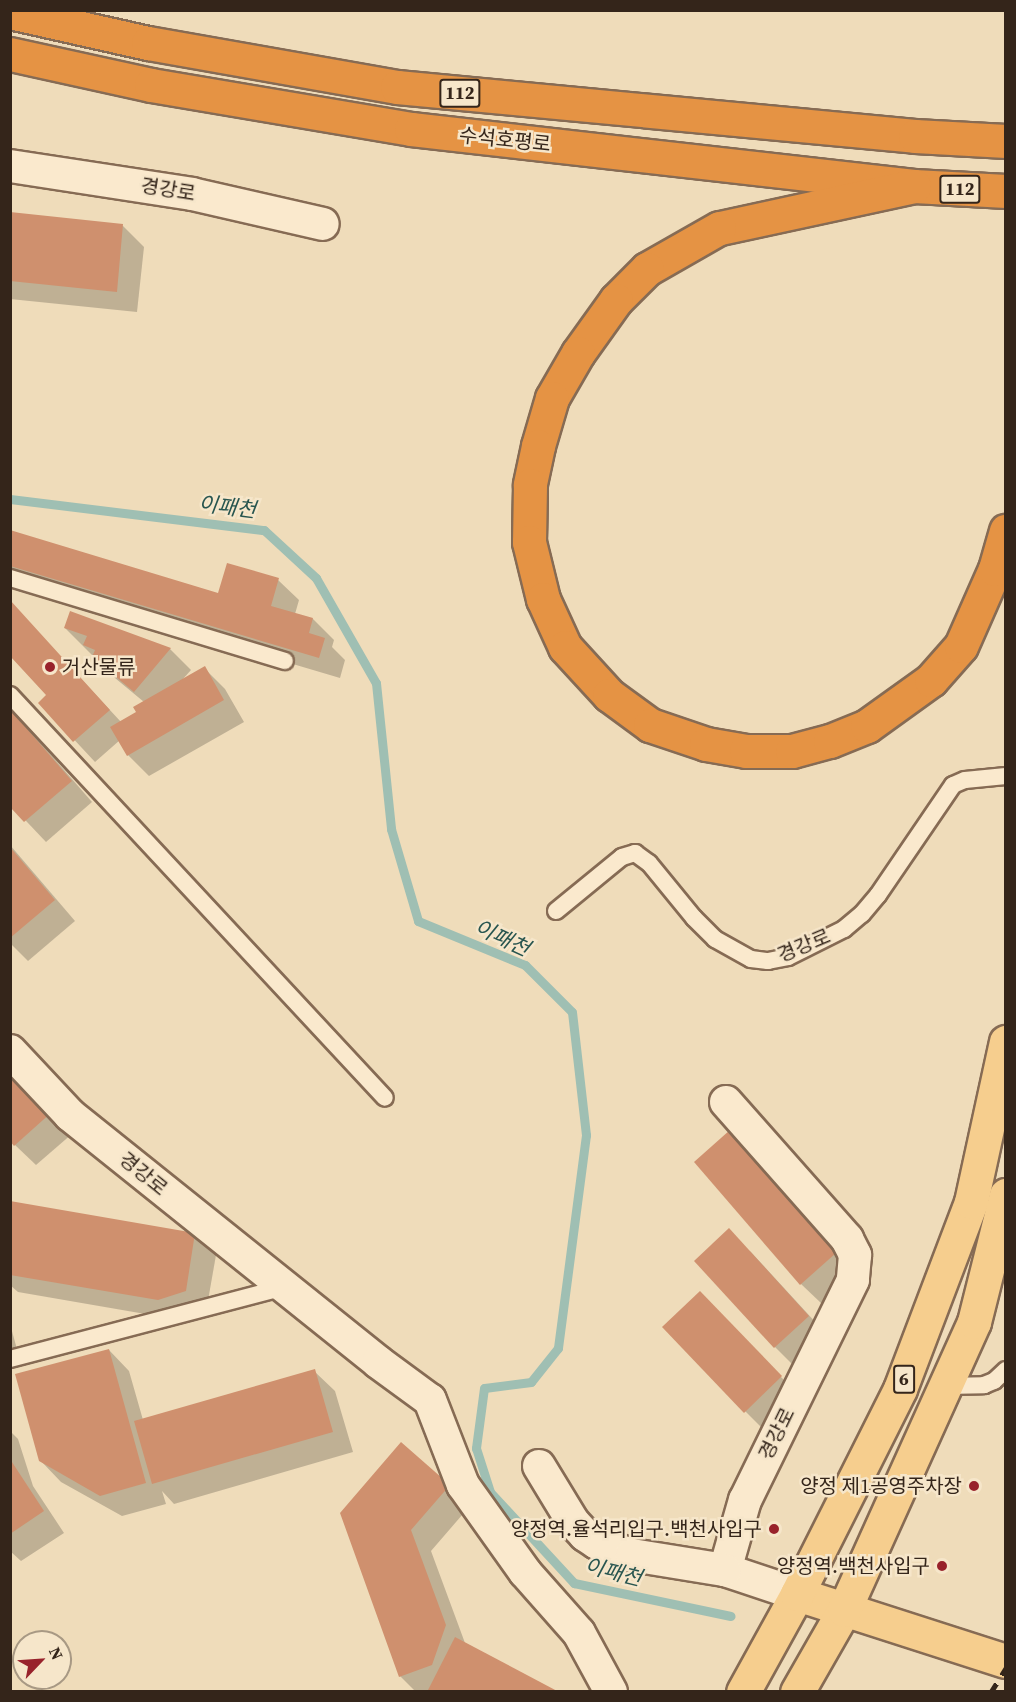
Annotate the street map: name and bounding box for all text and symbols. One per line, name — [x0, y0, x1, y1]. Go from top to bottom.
road number: 112 — [439, 78, 481, 108]
street label: 수석호평로 — [458, 123, 552, 157]
street label: 경강로 — [139, 174, 197, 206]
road number: 112 — [939, 174, 981, 204]
water label: 이패천 — [197, 491, 257, 523]
place label: 거산물류 — [62, 655, 136, 679]
marker: 거산물류 — [43, 660, 57, 674]
water label: 이패천 — [470, 914, 534, 962]
street label: 경강로 — [774, 924, 834, 968]
street label: 경강로 — [114, 1147, 172, 1201]
road number: 6 — [892, 1364, 916, 1394]
street label: 경강로 — [754, 1404, 800, 1464]
place label: 양정 제1공영주차장 — [800, 1474, 962, 1498]
marker: 양정 제1공영주차장 — [967, 1479, 981, 1493]
place label: 양정역.율석리입구.백천사입구 — [511, 1517, 762, 1541]
marker: 양정역.율석리입구.백천사입구 — [767, 1522, 781, 1536]
water label: 이패천 — [582, 1553, 644, 1591]
place label: 양정역.백천사입구 — [777, 1554, 930, 1578]
marker: 양정역.백천사입구 — [935, 1559, 949, 1573]
north arrow — [12, 1630, 72, 1690]
text: N — [44, 1643, 69, 1663]

